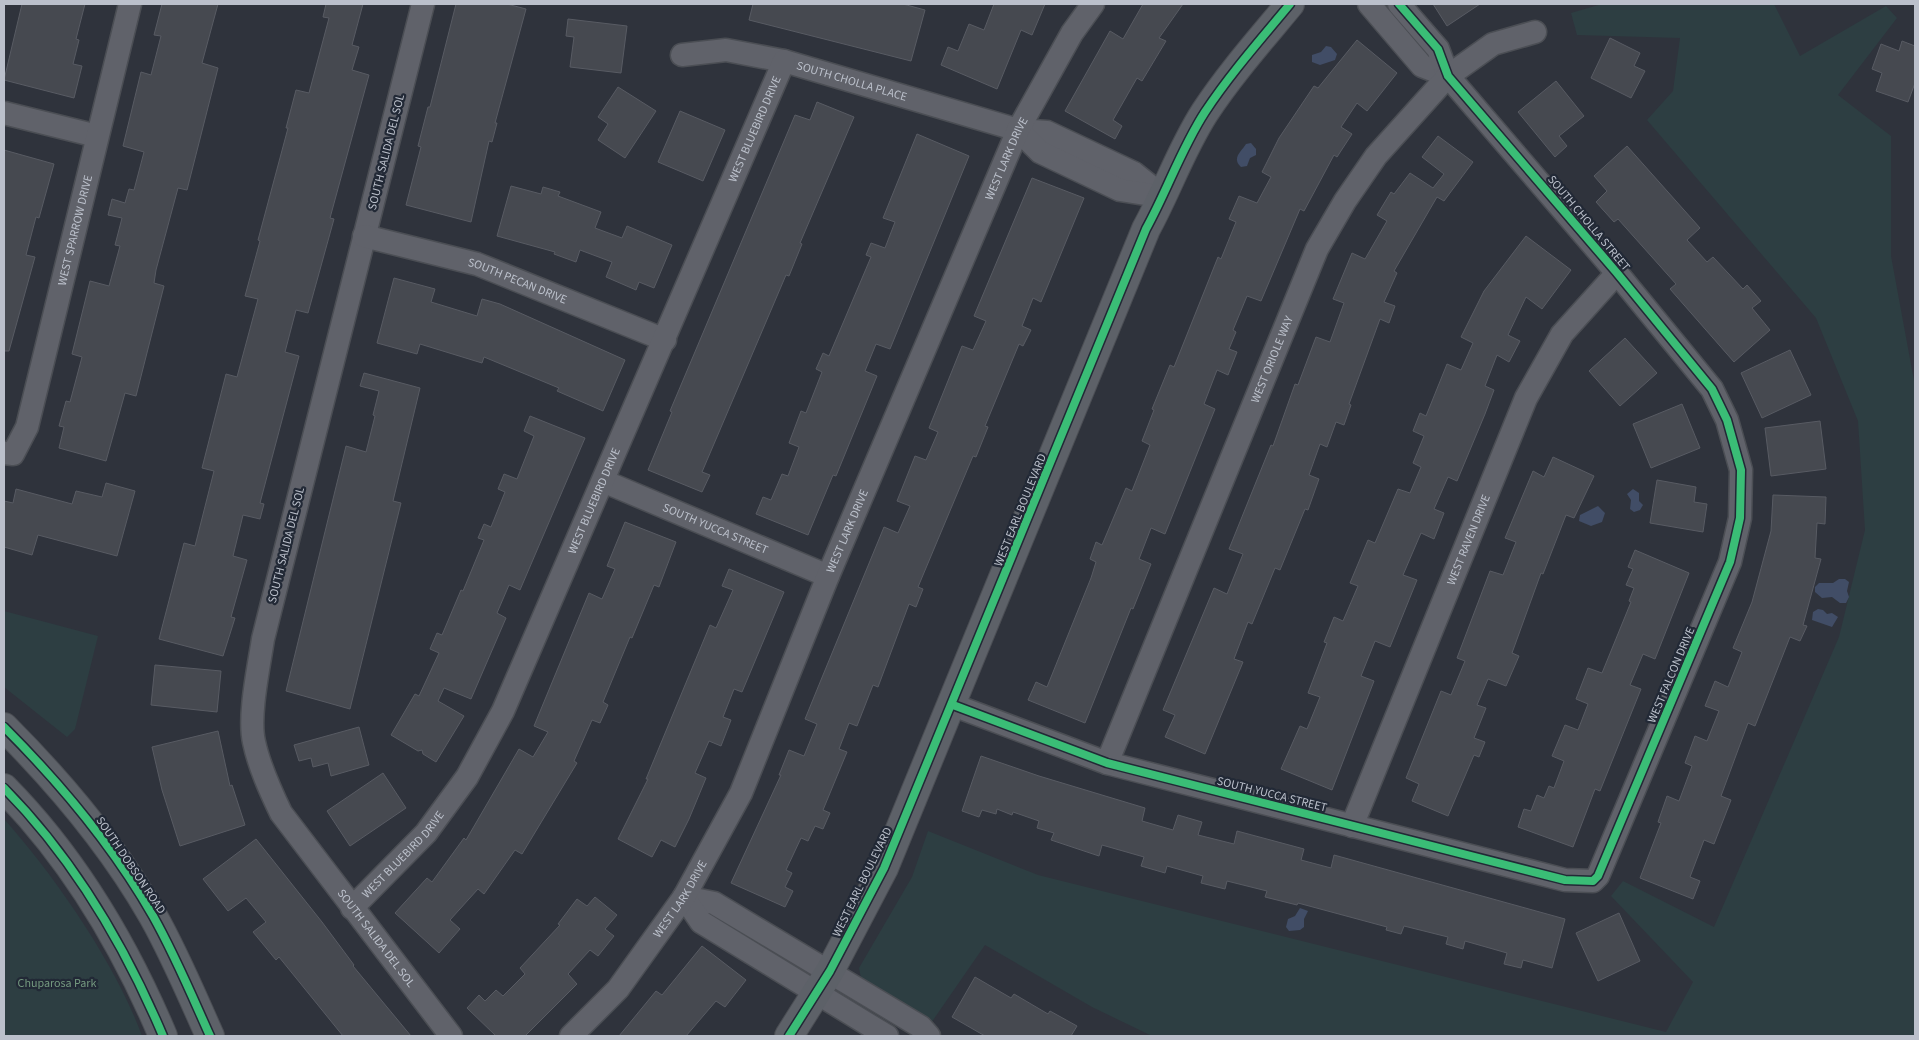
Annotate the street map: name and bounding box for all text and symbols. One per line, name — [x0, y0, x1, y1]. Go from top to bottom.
street label: SOUTH CHOLLA PLACE — [794, 57, 909, 106]
street label: WEST BLUEBIRD DRIVE — [725, 73, 786, 185]
street label: SOUTH SALIDA DEL SOL — [364, 92, 409, 212]
street label: WEST LARK DRIVE — [981, 114, 1033, 203]
street label: SOUTH CHOLLA STREET — [1543, 172, 1634, 275]
street label: WEST SPARROW DRIVE — [54, 173, 97, 287]
street label: SOUTH PECAN DRIVE — [466, 254, 569, 308]
street label: WEST ORIOLE WAY — [1247, 313, 1298, 406]
street label: WEST BLUEBIRD DRIVE — [564, 445, 625, 557]
street label: WEST EARL BOULEVARD — [990, 451, 1051, 569]
street label: SOUTH SALIDA DEL SOL — [264, 485, 309, 605]
street label: WEST LARK DRIVE — [822, 487, 873, 576]
street label: WEST RAVEN DRIVE — [1443, 492, 1495, 588]
street label: SOUTH YUCCA STREET — [660, 499, 771, 559]
street label: WEST FALCON DRIVE — [1644, 625, 1699, 726]
street label: SOUTH YUCCA STREET — [1215, 773, 1329, 817]
street label: WEST BLUEBIRD DRIVE — [358, 808, 448, 902]
street label: SOUTH DOBSON ROAD — [92, 813, 170, 917]
street label: WEST EARL BOULEVARD — [828, 824, 896, 940]
street label: WEST LARK DRIVE — [649, 857, 712, 942]
street label: SOUTH SALIDA DEL SOL — [333, 886, 419, 991]
park label: Chuparosa Park — [18, 975, 96, 992]

